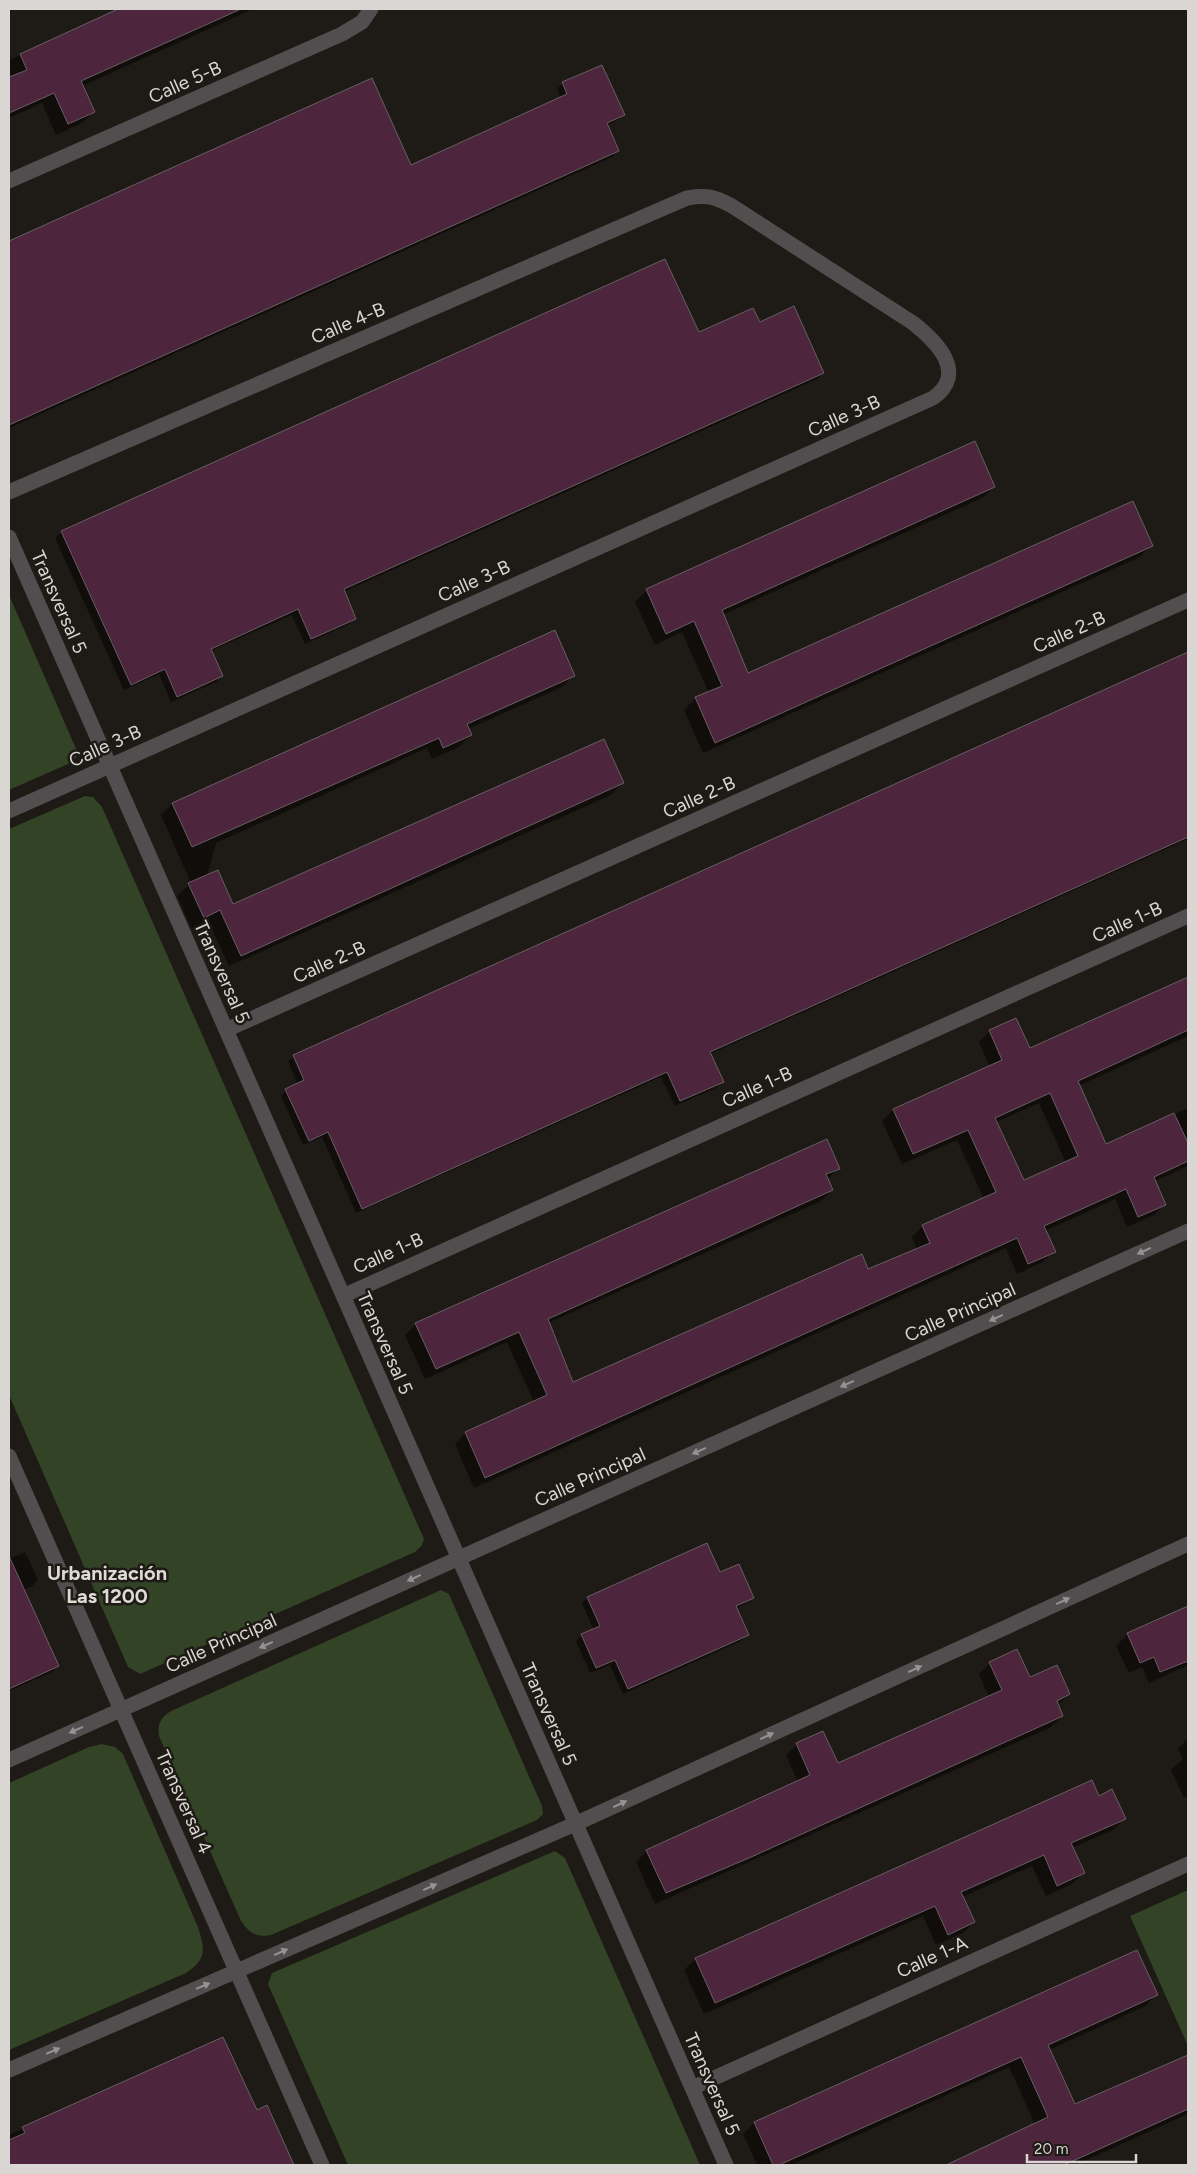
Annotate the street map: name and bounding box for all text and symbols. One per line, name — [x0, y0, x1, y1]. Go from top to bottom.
street label: Calle 5-B — [145, 56, 225, 108]
street label: Calle 4-B — [308, 297, 388, 349]
street label: Calle 3-B — [804, 390, 884, 442]
street label: Transversal 5 — [26, 547, 92, 657]
street label: Calle 3-B — [434, 555, 514, 607]
street label: Calle 2-B — [1029, 606, 1109, 658]
street label: Calle 3-B — [65, 720, 145, 772]
street label: Calle 2-B — [659, 771, 739, 823]
street label: Calle 1-B — [1088, 896, 1166, 948]
street label: Transversal 5 — [189, 917, 255, 1027]
street label: Calle 2-B — [289, 936, 369, 988]
street label: Calle 1-B — [718, 1061, 796, 1113]
street label: Calle 1-B — [349, 1227, 427, 1279]
one-way arrow — [1137, 1247, 1151, 1255]
street label: Calle Principal — [901, 1277, 1019, 1347]
street label: Transversal 5 — [352, 1288, 418, 1398]
one-way arrow — [989, 1314, 1003, 1322]
one-way arrow — [840, 1381, 854, 1389]
street label: Calle Principal — [531, 1442, 649, 1512]
one-way arrow — [692, 1447, 706, 1455]
district label: Urbanización Las 1200 — [47, 1561, 167, 1608]
one-way arrow — [407, 1575, 421, 1583]
one-way arrow — [1056, 1597, 1070, 1605]
street label: Calle Principal — [162, 1608, 280, 1678]
one-way arrow — [259, 1641, 273, 1649]
street label: Transversal 5 — [516, 1659, 582, 1769]
one-way arrow — [908, 1664, 922, 1672]
one-way arrow — [69, 1726, 83, 1734]
one-way arrow — [760, 1732, 774, 1740]
street label: Transversal 4 — [151, 1747, 217, 1857]
one-way arrow — [612, 1799, 627, 1808]
one-way arrow — [423, 1882, 437, 1890]
street label: Calle 1-A — [893, 1931, 971, 1983]
one-way arrow — [274, 1947, 288, 1955]
one-way arrow — [196, 1982, 210, 1990]
street label: Transversal 5 — [679, 2029, 745, 2139]
one-way arrow — [46, 2046, 60, 2054]
scale bar — [1027, 2132, 1136, 2164]
text: 20 m — [1034, 2140, 1068, 2158]

